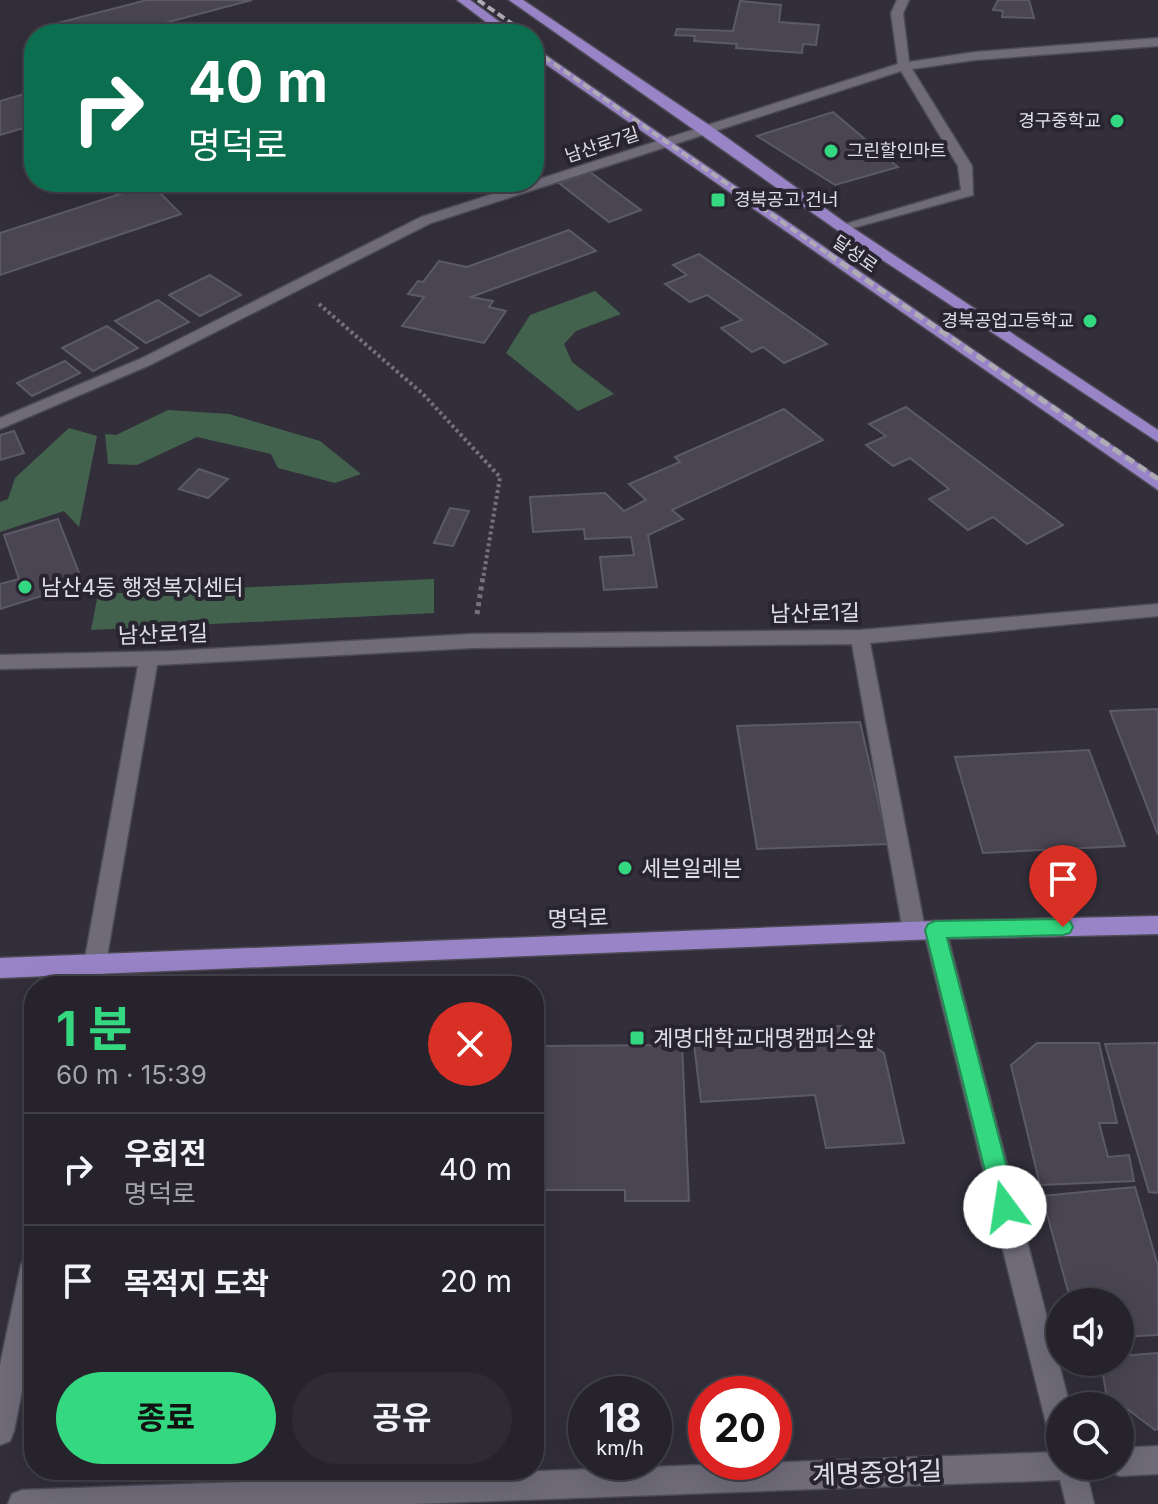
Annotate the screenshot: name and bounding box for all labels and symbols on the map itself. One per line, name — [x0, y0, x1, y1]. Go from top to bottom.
place label: 경구중학교 — [1018, 110, 1101, 131]
marker: 경구중학교 — [1108, 112, 1126, 130]
street label: 남산로7길 — [562, 123, 641, 166]
place label: 그린할인마트 — [847, 140, 946, 161]
marker: 그린할인마트 — [822, 142, 840, 160]
place label: 경북공고 건너 — [734, 189, 838, 210]
marker: 경북공고 건너 — [709, 191, 727, 209]
street label: 달성로 — [829, 231, 882, 276]
place label: 경북공업고등학교 — [942, 310, 1074, 331]
marker: 경북공업고등학교 — [1081, 312, 1099, 330]
place label: 남산4동 행정복지센터 — [41, 574, 244, 600]
marker: 남산4동 행정복지센터 — [16, 578, 34, 596]
street label: 남산로1길 — [770, 599, 860, 627]
street label: 남산로1길 — [118, 619, 208, 649]
pin — [1029, 845, 1097, 927]
place label: 세븐일레븐 — [641, 855, 742, 881]
marker: 세븐일레븐 — [616, 859, 634, 877]
street label: 명덕로 — [547, 904, 609, 932]
place label: 계명대학교대명캠퍼스앞 — [653, 1025, 876, 1051]
marker: 계명대학교대명캠퍼스앞 — [628, 1029, 646, 1047]
position arrow — [963, 1165, 1047, 1249]
speed limit sign: 20 — [688, 1376, 792, 1480]
street label: 계명중앙1길 — [811, 1455, 943, 1490]

